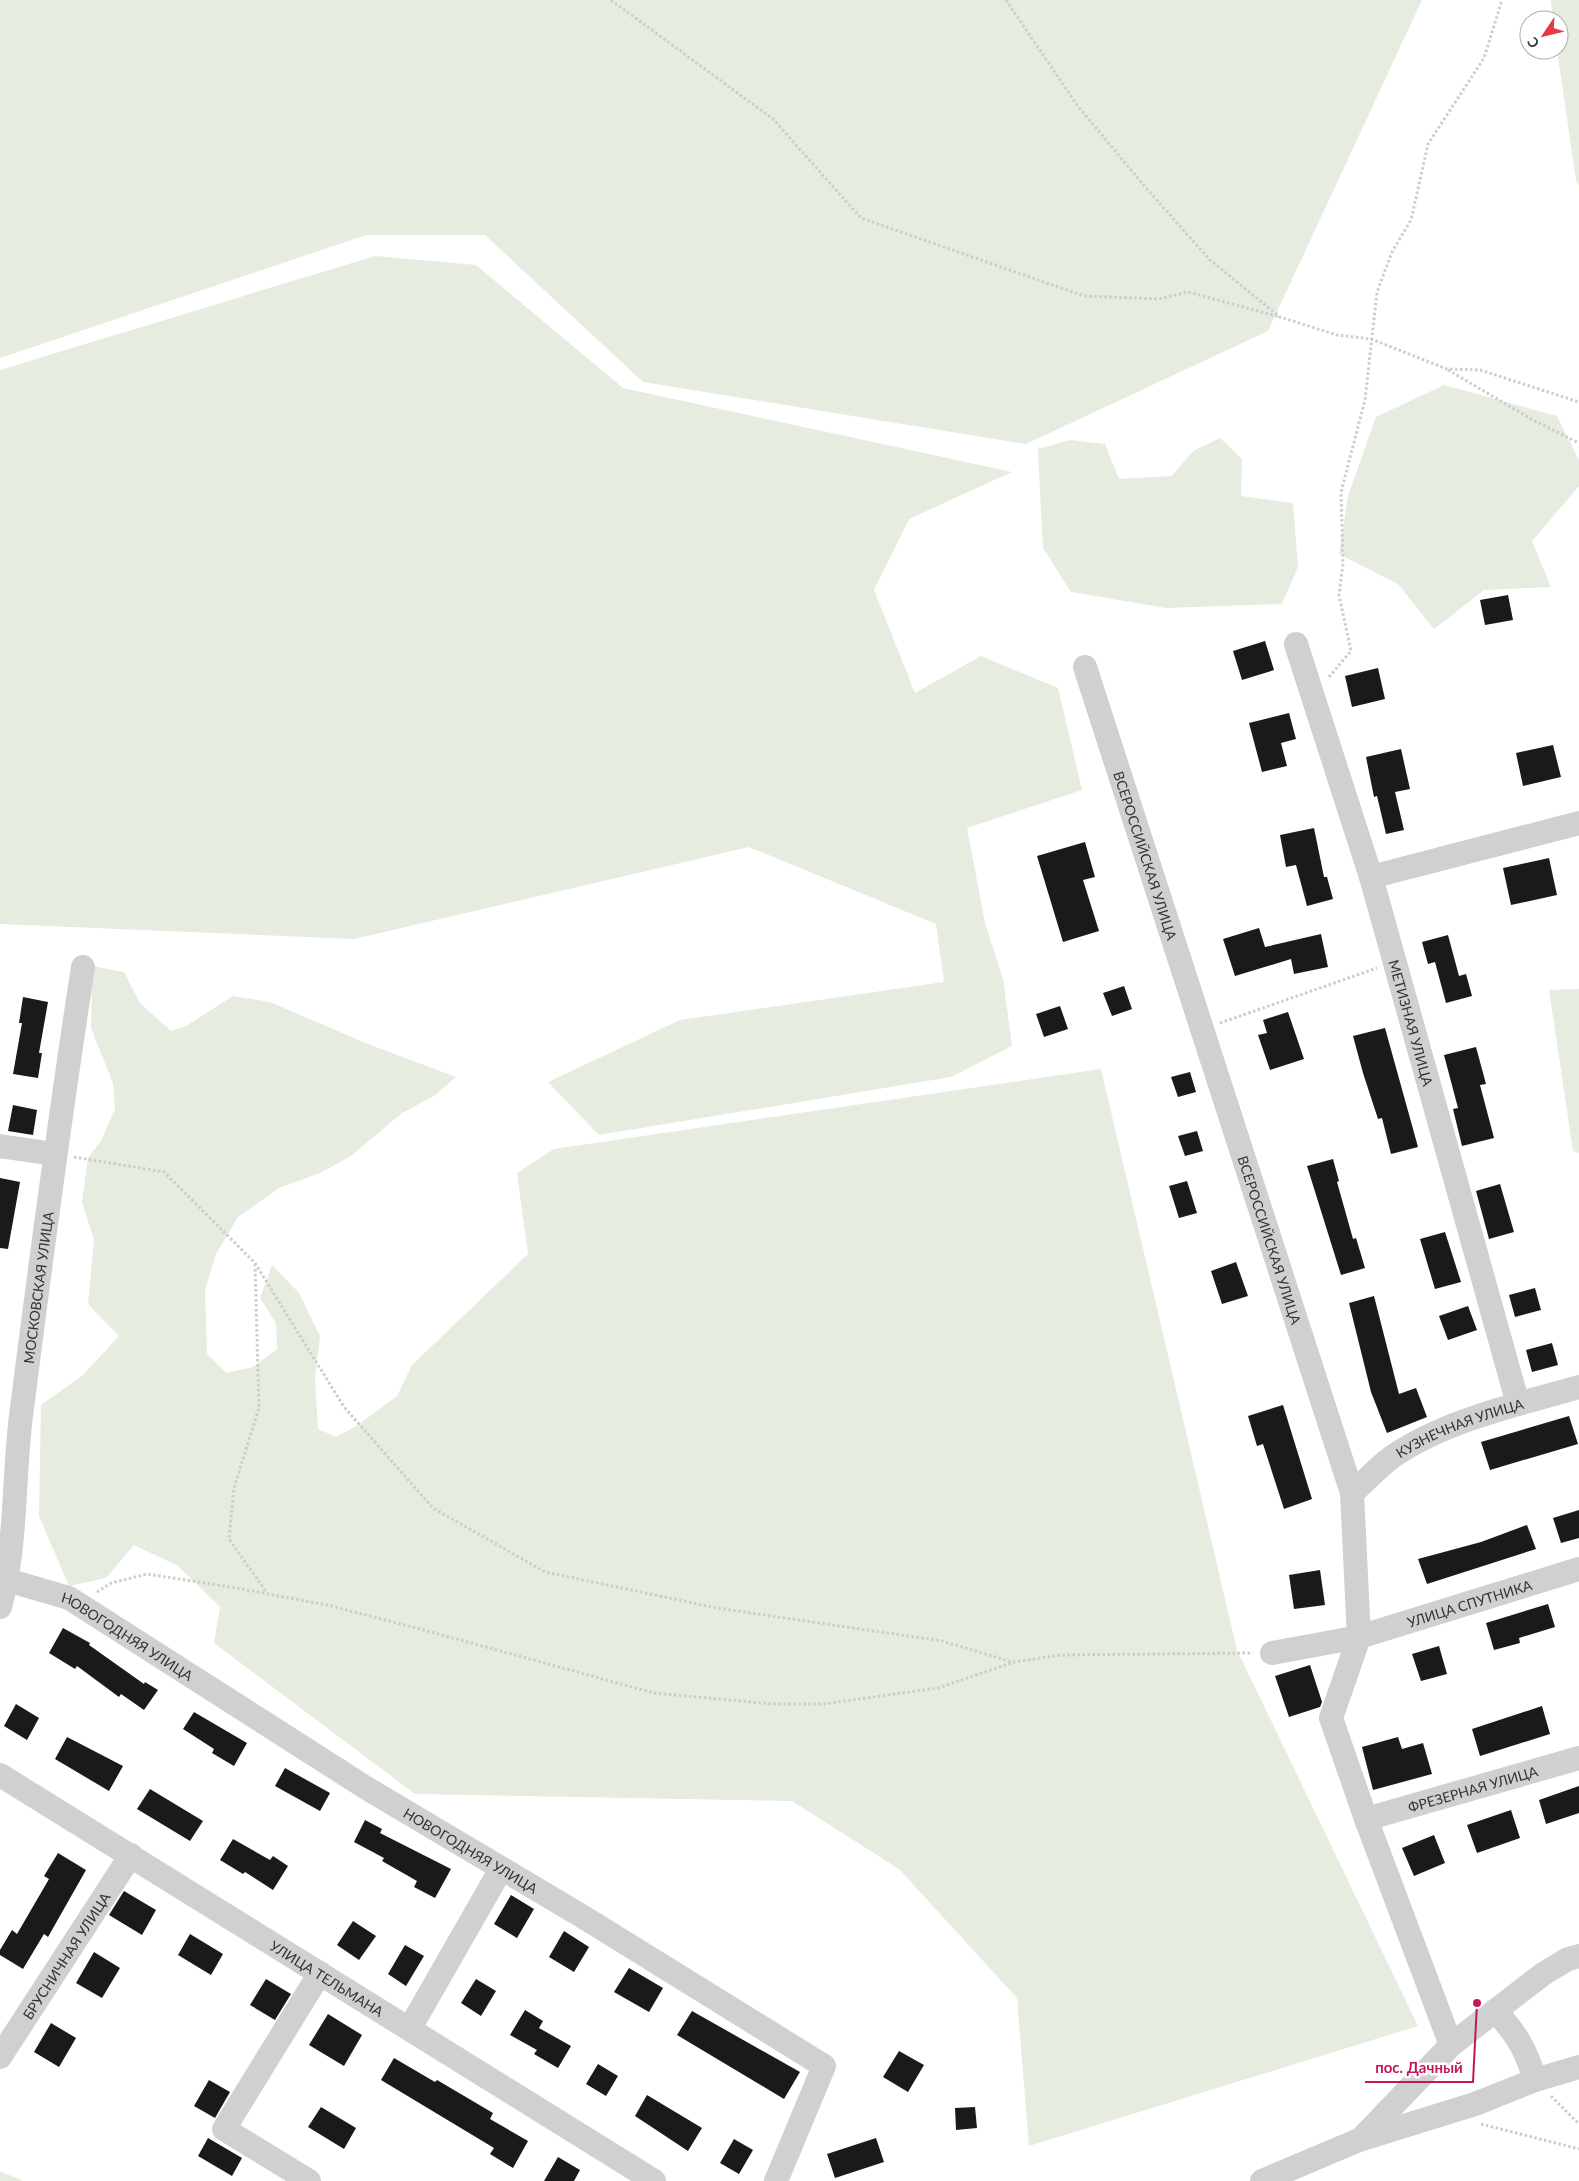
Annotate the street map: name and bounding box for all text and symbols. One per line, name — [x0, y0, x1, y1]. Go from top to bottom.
north arrow — [1519, 10, 1569, 60]
text: С — [1523, 33, 1543, 51]
street label: ВСЕРОССИЙСКАЯ УЛИЦА — [1111, 769, 1181, 942]
street label: МЕТИЗНАЯ УЛИЦА — [1386, 958, 1437, 1088]
street label: ВСЕРОССИЙСКАЯ УЛИЦА — [1235, 1153, 1306, 1327]
street label: МОСКОВСКАЯ УЛИЦА — [19, 1210, 56, 1365]
street label: КУЗНЕЧНАЯ УЛИЦА — [1392, 1394, 1526, 1461]
street label: УЛИЦА СПУТНИКА — [1405, 1575, 1534, 1630]
street label: НОВОГОДНЯЯ УЛИЦА — [60, 1588, 197, 1684]
street label: ФРЕЗЕРНАЯ УЛИЦА — [1406, 1762, 1540, 1815]
street label: НОВОГОДНЯЯ УЛИЦА — [401, 1804, 542, 1897]
street label: БРУСНИЧНАЯ УЛИЦА — [18, 1888, 113, 2022]
street label: УЛИЦА ТЕЛЬМАНА — [267, 1936, 387, 2020]
callout: пос. Дачный — [1365, 2052, 1473, 2082]
text: пос. Дачный — [1375, 2058, 1463, 2076]

